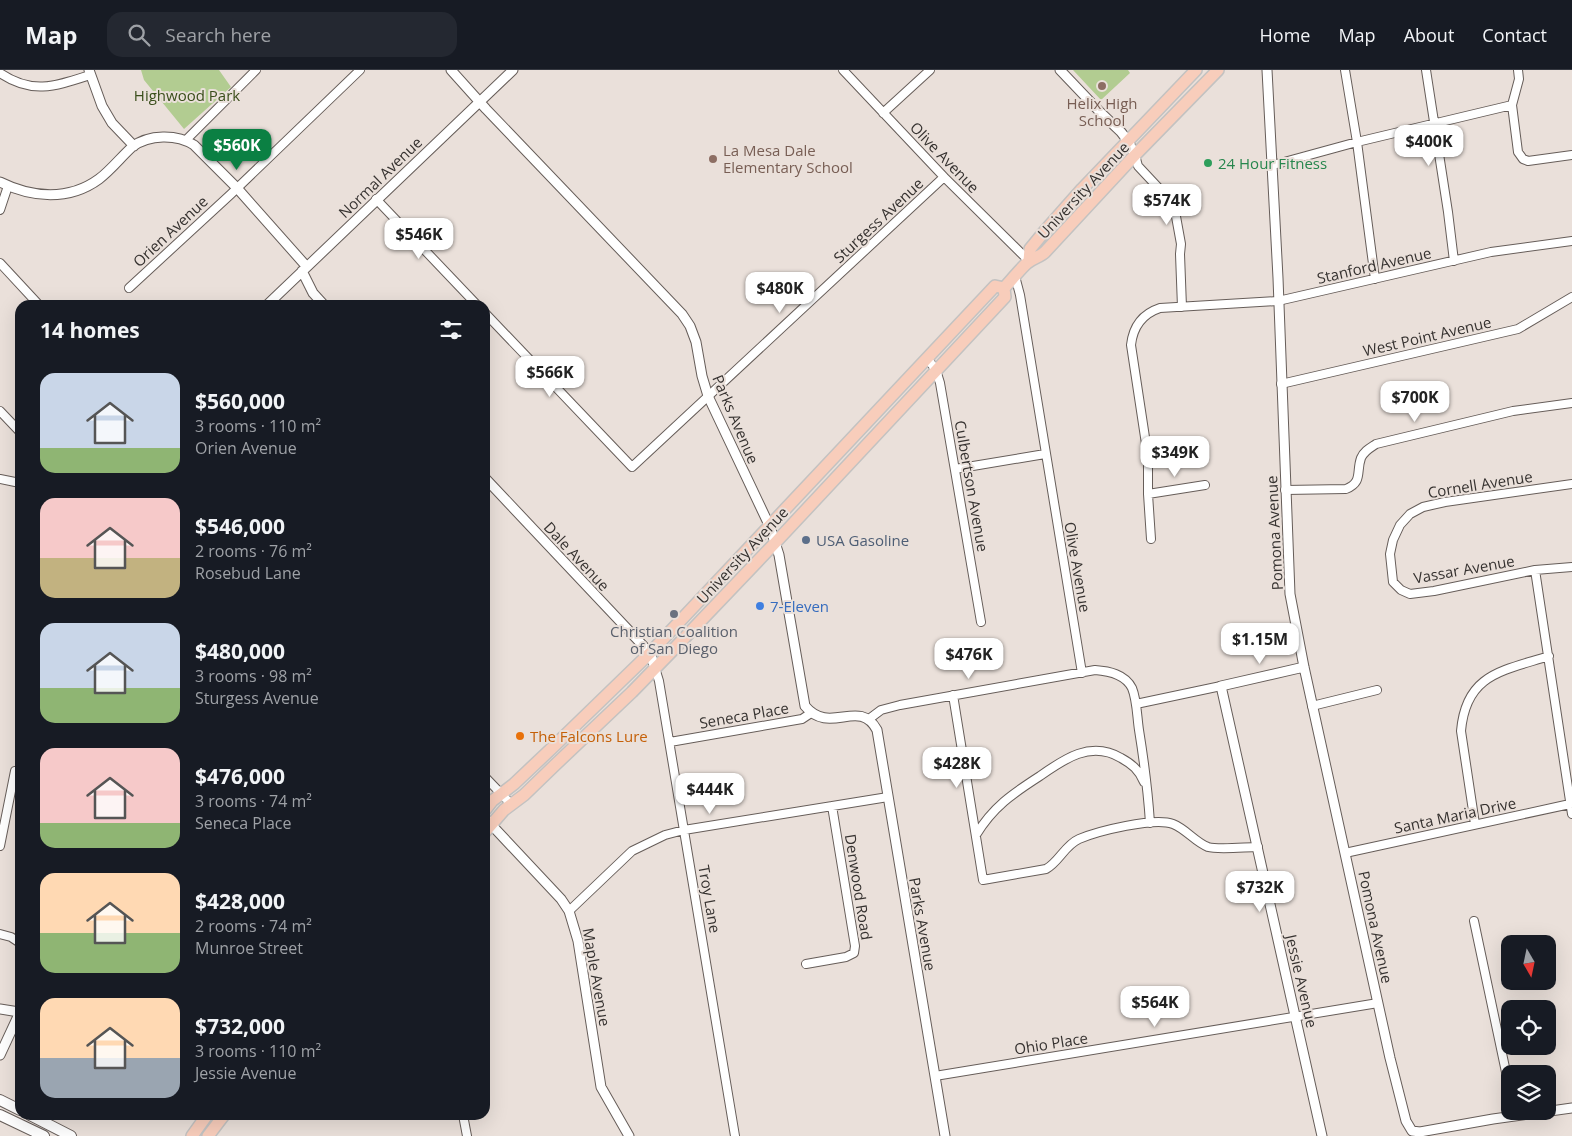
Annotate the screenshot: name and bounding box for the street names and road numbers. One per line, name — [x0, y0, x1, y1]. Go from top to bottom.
street label: Olive Avenue — [906, 117, 984, 197]
street label: Normal Avenue — [334, 132, 426, 222]
street label: University Avenue — [1033, 137, 1133, 243]
street label: Sturgess Avenue — [829, 173, 927, 267]
street label: Orien Avenue — [128, 191, 212, 271]
street label: Stanford Avenue — [1315, 242, 1433, 288]
street label: West Point Avenue — [1361, 312, 1493, 360]
street label: Parks Avenue — [708, 372, 764, 466]
street label: Culbertson Avenue — [951, 419, 993, 553]
street label: Cornell Avenue — [1426, 466, 1534, 502]
street label: Pomona Avenue — [1261, 475, 1287, 591]
street label: University Avenue — [692, 502, 792, 608]
street label: Dale Avenue — [540, 517, 614, 595]
street label: Olive Avenue — [1060, 520, 1096, 614]
street label: Vassar Avenue — [1412, 550, 1516, 588]
street label: Seneca Place — [698, 697, 790, 733]
street label: Santa Maria Drive — [1392, 792, 1518, 838]
street label: Denwood Road — [841, 833, 877, 941]
street label: Troy Lane — [694, 863, 726, 935]
street label: Pomona Avenue — [1354, 869, 1398, 985]
street label: Parks Avenue — [905, 876, 941, 972]
street label: Maple Avenue — [579, 926, 615, 1028]
street label: Jessie Avenue — [1281, 930, 1322, 1030]
street label: Ohio Place — [1013, 1027, 1089, 1059]

